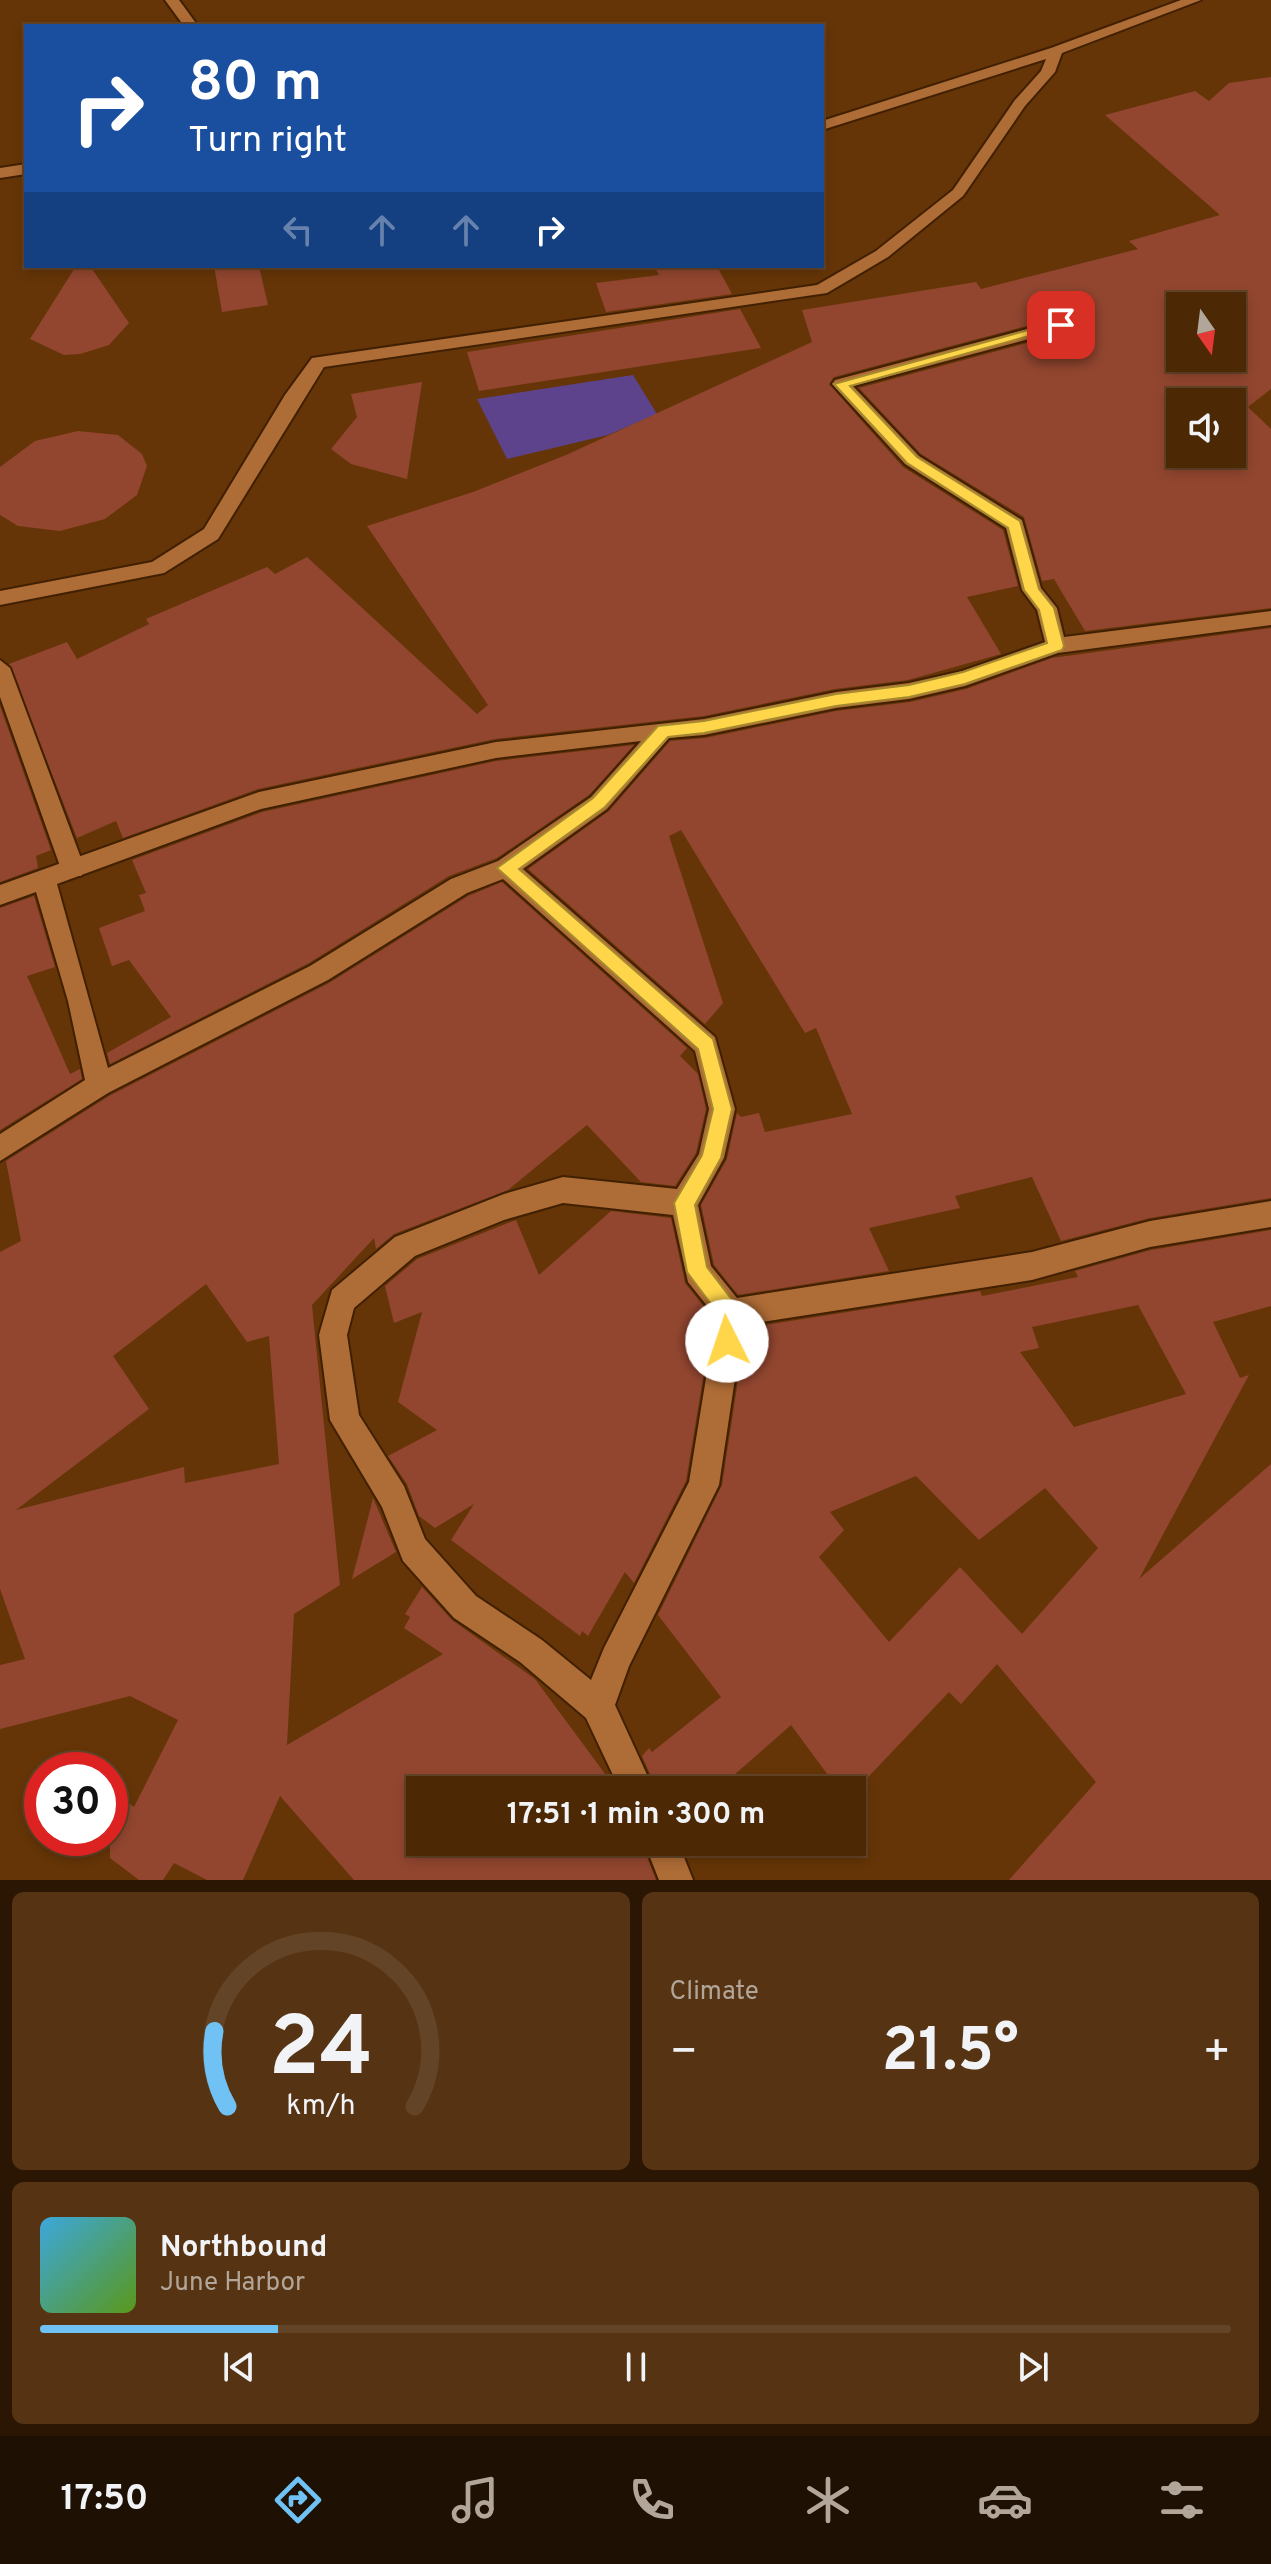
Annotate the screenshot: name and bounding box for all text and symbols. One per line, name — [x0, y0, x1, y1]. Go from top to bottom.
text: 80 m — [188, 50, 322, 120]
icon: right — [56, 56, 160, 160]
text: Turn right — [188, 119, 347, 165]
icon: left — [276, 208, 320, 252]
icon: ahead — [360, 208, 404, 252]
icon: ahead — [444, 208, 488, 252]
icon: right — [528, 208, 572, 252]
pin — [1027, 291, 1095, 359]
north arrow — [1166, 292, 1246, 372]
map controls — [1166, 292, 1246, 468]
icon: arrive — [1039, 303, 1083, 347]
button: sound — [1166, 388, 1246, 468]
position arrow — [685, 1299, 769, 1383]
speed limit sign: 30 — [24, 1752, 128, 1856]
text: 17:51 · 1 min · 300 m — [507, 1797, 765, 1834]
text: Climate — [670, 1976, 759, 2009]
text: 24 — [269, 2000, 373, 2105]
text: 21.5° — [882, 2016, 1019, 2092]
text: − — [670, 2026, 698, 2082]
text: + — [1203, 2026, 1231, 2082]
text: km/h — [286, 2089, 355, 2125]
text: Northbound — [160, 2230, 327, 2267]
text: June Harbor — [160, 2267, 305, 2300]
icon: previous — [217, 2345, 261, 2389]
icon: pause — [614, 2345, 658, 2389]
icon: next — [1011, 2345, 1055, 2389]
icon: directions — [270, 2472, 326, 2528]
icon: music — [447, 2472, 503, 2528]
icon: phone — [624, 2472, 680, 2528]
icon: climate — [800, 2472, 856, 2528]
icon: car — [977, 2472, 1033, 2528]
icon: filters — [1154, 2472, 1210, 2528]
text: 17:50 — [60, 2477, 149, 2523]

